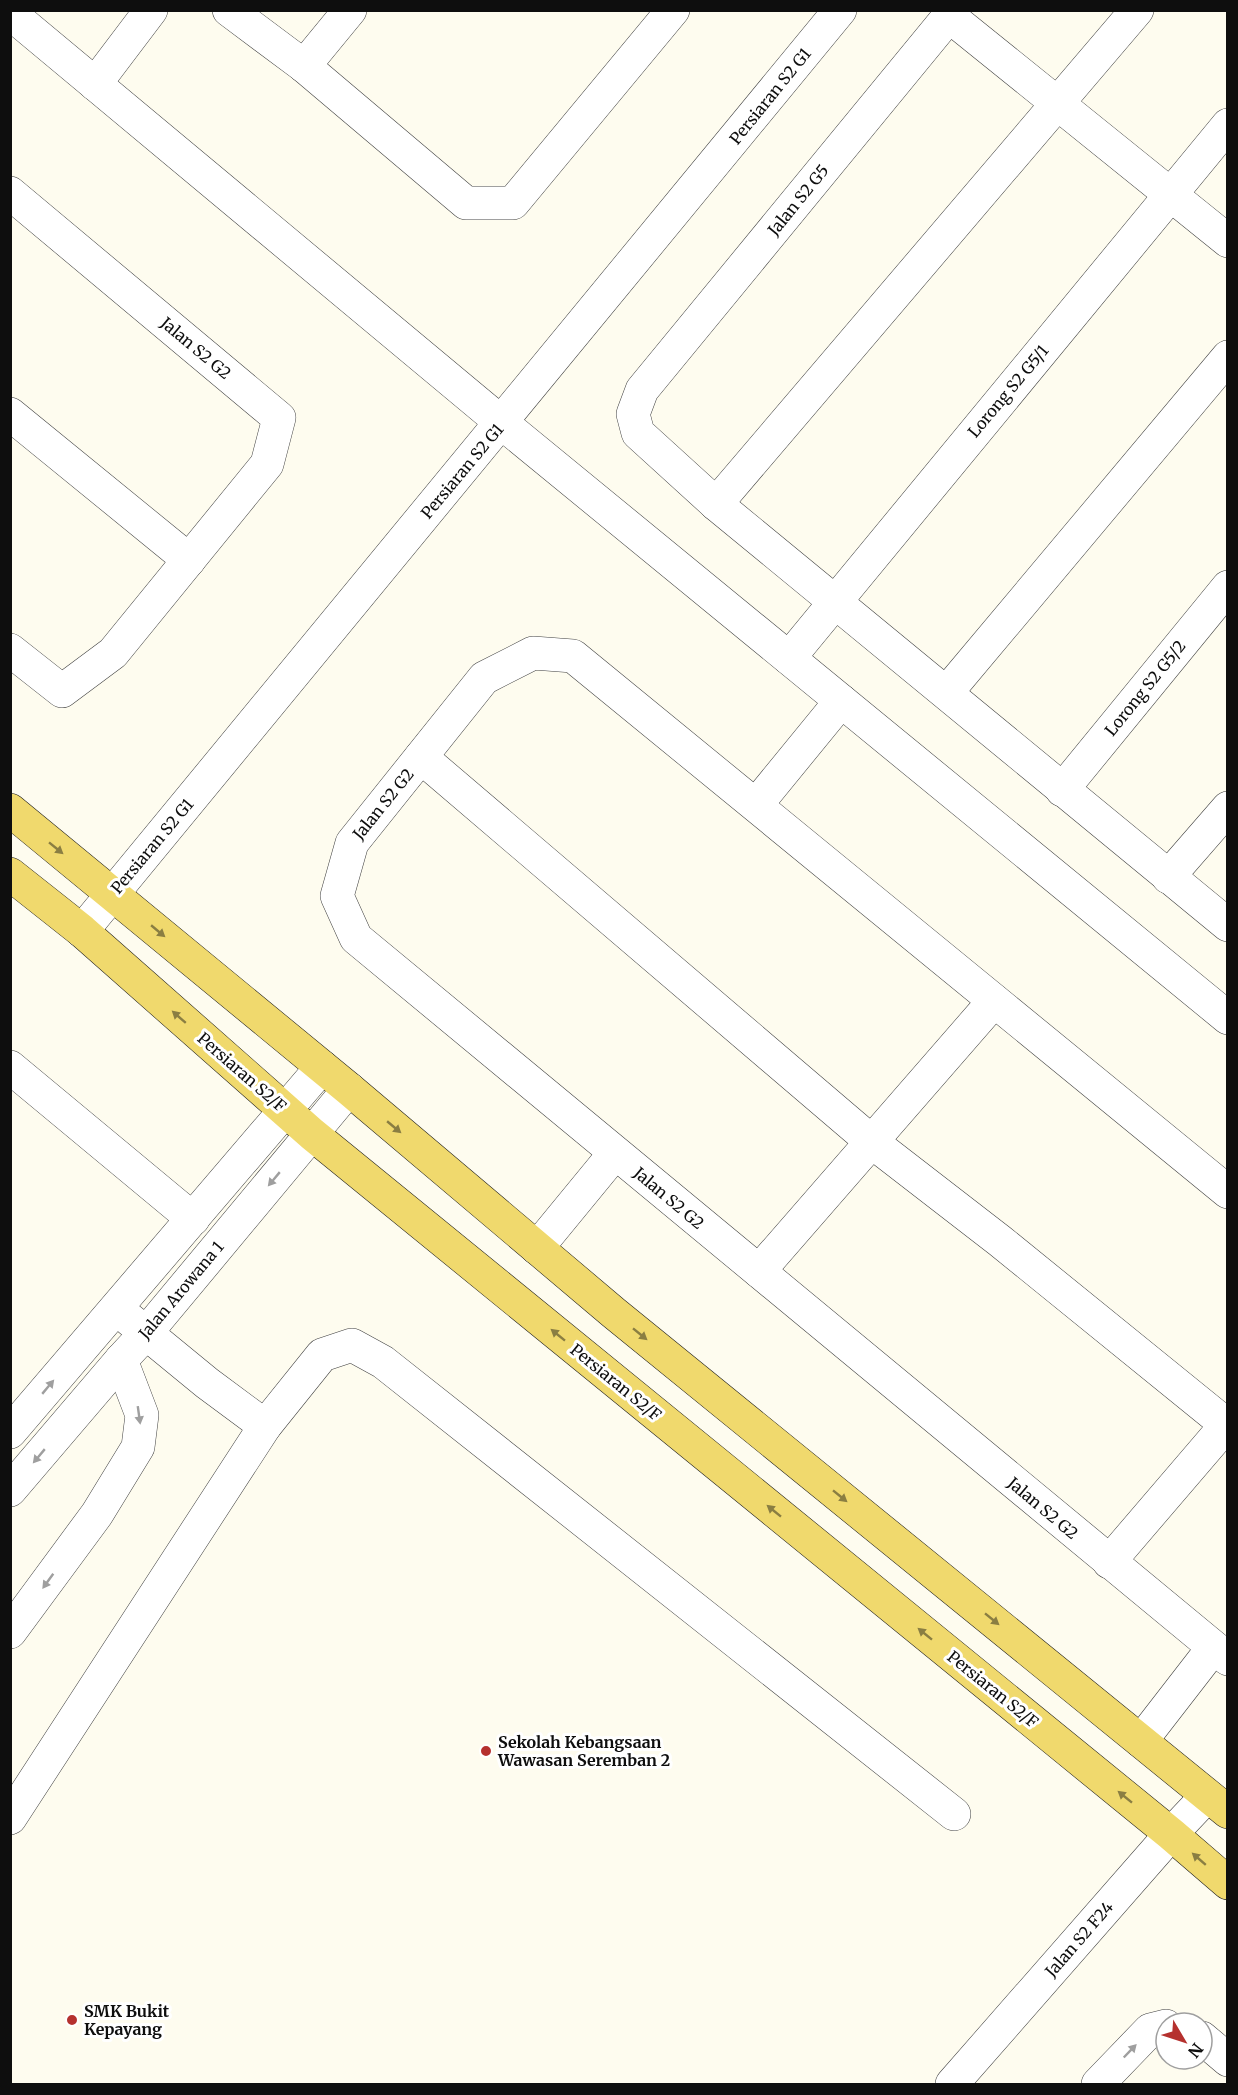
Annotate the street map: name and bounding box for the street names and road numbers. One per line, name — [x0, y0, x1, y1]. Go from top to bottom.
street label: Persiaran S2 G1 — [725, 44, 815, 148]
street label: Jalan S2 G5 — [763, 160, 833, 240]
street label: Jalan S2 G2 — [156, 312, 235, 383]
street label: Lorong S2 G5/1 — [963, 341, 1053, 441]
street label: Persiaran S2 G1 — [416, 419, 508, 523]
street label: Lorong S2 G5/2 — [1100, 636, 1190, 740]
street label: Jalan S2 G2 — [348, 764, 418, 844]
street label: Persiaran S2 G1 — [106, 794, 198, 898]
street label: Persiaran S2/F — [194, 1028, 291, 1116]
street label: Jalan S2 G2 — [629, 1162, 708, 1233]
street label: Jalan Arowana 1 — [134, 1237, 228, 1344]
street label: Persiaran S2/F — [567, 1339, 666, 1425]
street label: Jalan S2 G2 — [1003, 1472, 1082, 1543]
street label: Persiaran S2/F — [944, 1646, 1043, 1732]
street label: Jalan S2 F24 — [1040, 1897, 1117, 1982]

